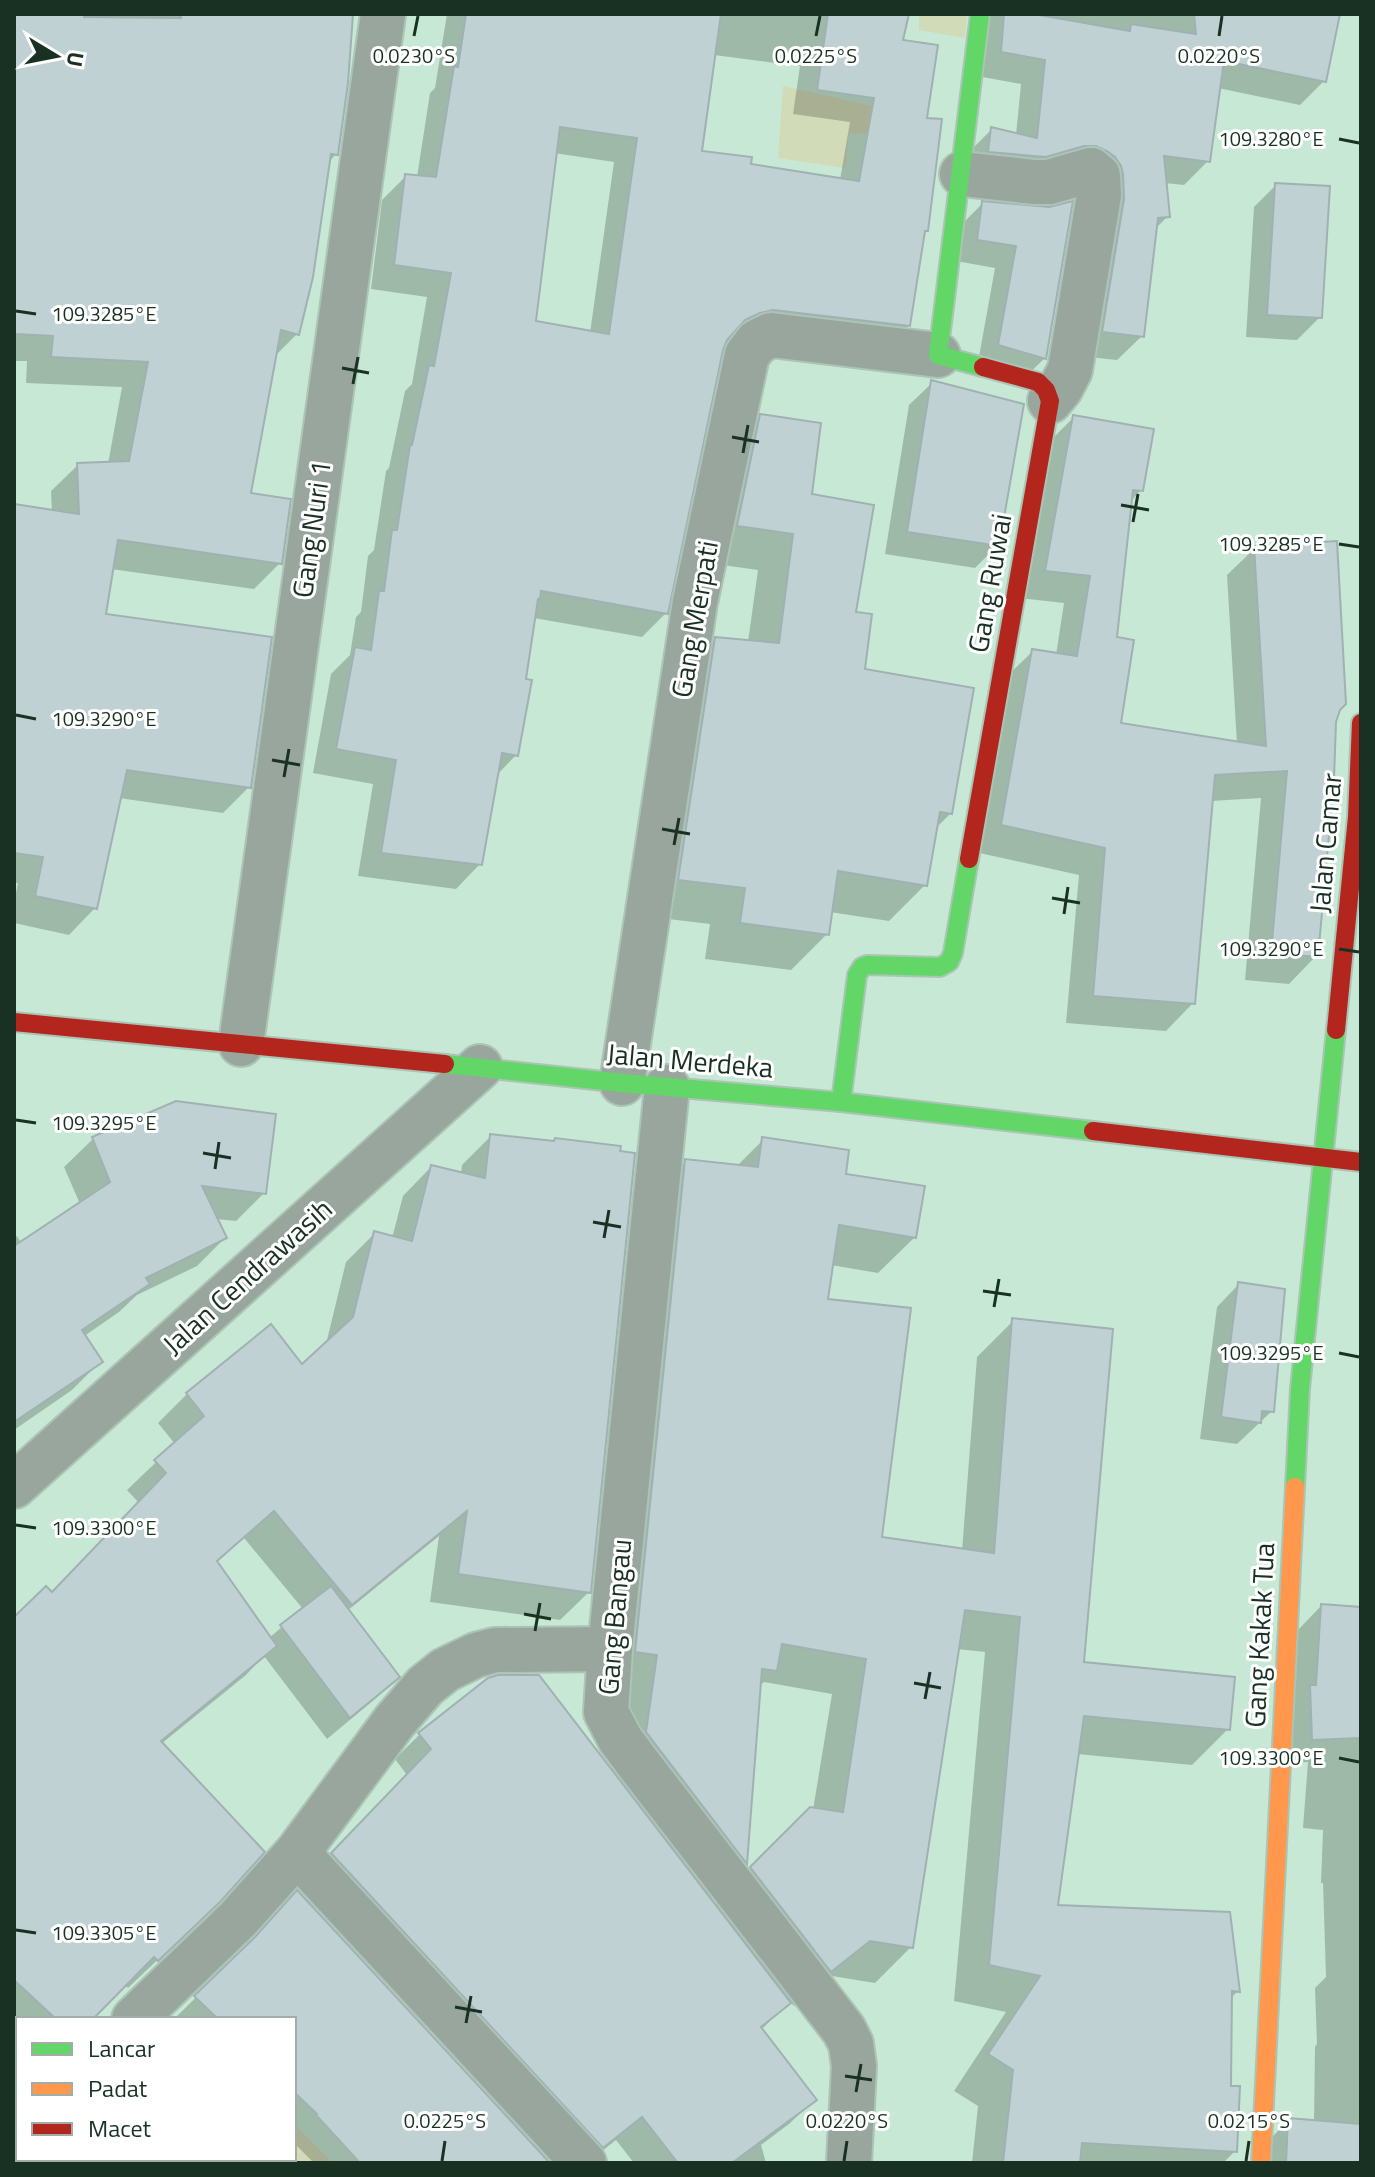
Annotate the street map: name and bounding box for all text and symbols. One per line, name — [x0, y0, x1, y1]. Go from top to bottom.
north arrow — [16, 16, 96, 96]
text: 0.0230°S — [373, 40, 455, 71]
text: 0.0225°S — [775, 40, 857, 71]
text: 0.0220°S — [1178, 40, 1260, 71]
text: U — [58, 49, 94, 70]
text: 109.3280°E — [1219, 123, 1323, 154]
text: 109.3285°E — [52, 298, 156, 329]
street label: Gang Nuri 1 — [280, 458, 342, 600]
street label: Gang Ruwai — [956, 510, 1022, 656]
text: 109.3285°E — [1219, 528, 1323, 559]
street label: Gang Merpati — [659, 537, 729, 701]
text: 109.3290°E — [52, 703, 156, 734]
street label: Jalan Camar — [1297, 771, 1353, 915]
text: 109.3290°E — [1219, 933, 1323, 964]
street label: Jalan Merdeka — [605, 1031, 775, 1089]
text: 109.3295°E — [52, 1107, 156, 1138]
street label: Jalan Cendrawasih — [152, 1188, 342, 1364]
text: 109.3295°E — [1219, 1337, 1323, 1368]
text: 109.3300°E — [52, 1512, 156, 1543]
street label: Gang Bangau — [586, 1537, 642, 1697]
street label: Gang Kakak Tua — [1233, 1542, 1285, 1728]
text: 109.3300°E — [1219, 1742, 1323, 1773]
text: 109.3305°E — [52, 1917, 156, 1948]
legend — [16, 2017, 296, 2161]
text: Lancar — [88, 2030, 155, 2066]
text: Padat — [88, 2070, 148, 2106]
text: 0.0225°S — [404, 2105, 486, 2136]
text: 0.0220°S — [806, 2105, 888, 2136]
text: 0.0215°S — [1208, 2105, 1290, 2136]
text: Macet — [88, 2110, 152, 2146]

